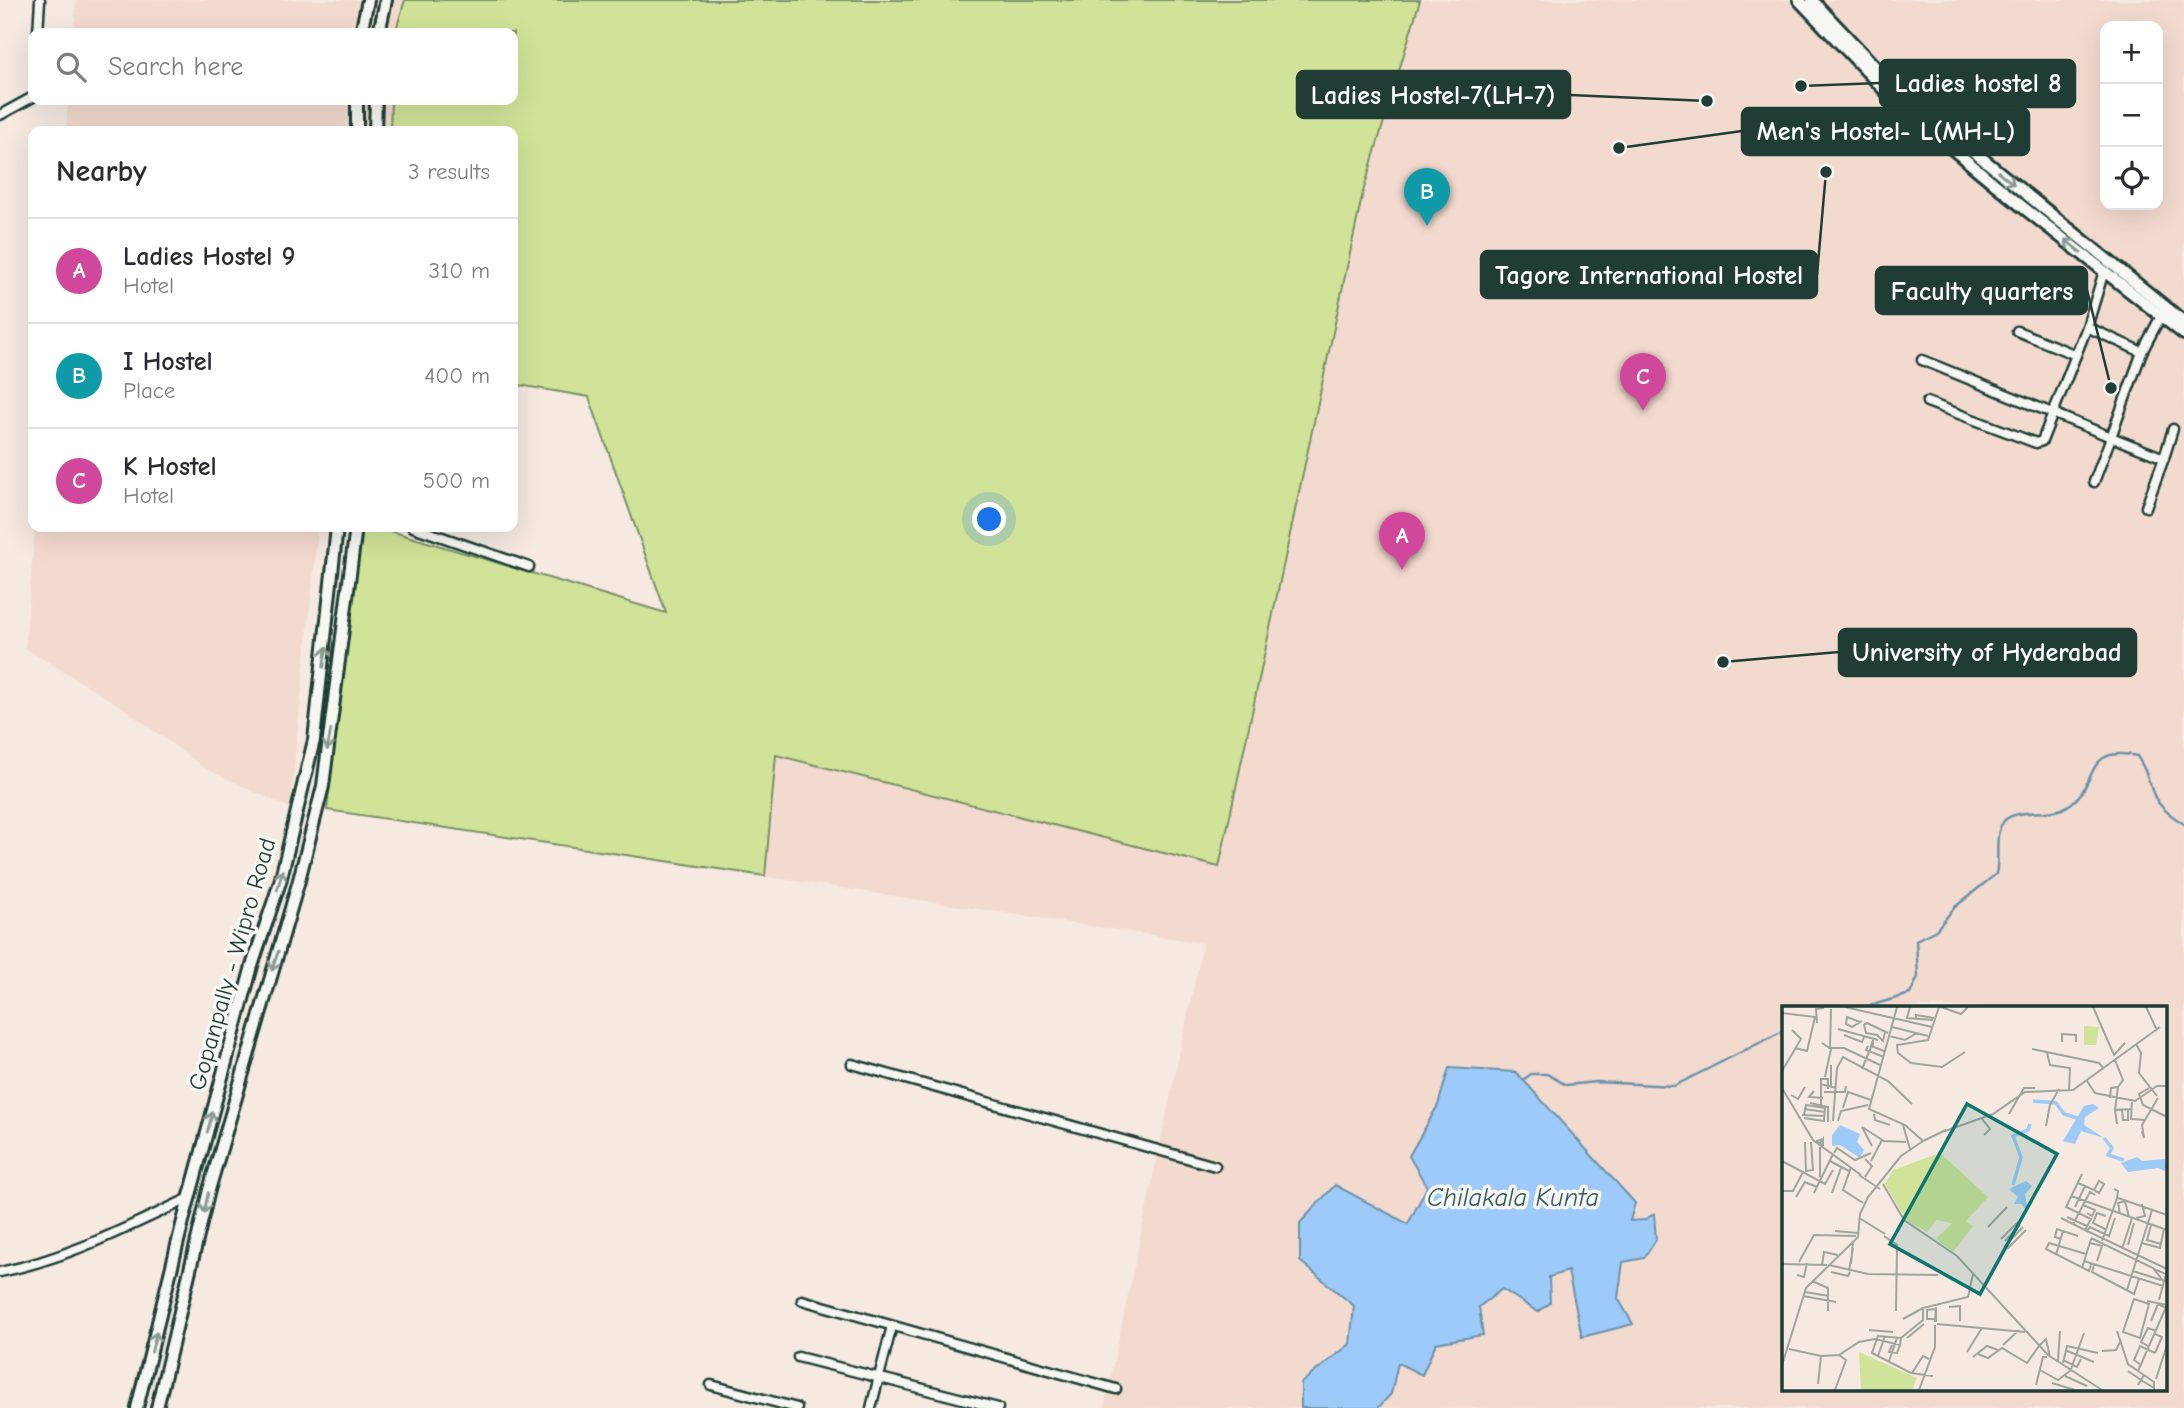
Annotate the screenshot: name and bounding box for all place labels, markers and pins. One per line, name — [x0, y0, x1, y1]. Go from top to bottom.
callout: Ladies hostel 8 — [1880, 60, 2075, 107]
callout: Ladies Hostel-7(LH-7) — [1297, 71, 1570, 118]
callout: Men's Hostel- L(MH-L) — [1742, 108, 2029, 155]
pin: B — [1404, 168, 1450, 226]
callout: Tagore International Hostel — [1481, 251, 1817, 298]
callout: Faculty quarters — [1876, 267, 2087, 314]
pin: C — [1620, 353, 1666, 411]
pin: A — [1379, 512, 1425, 570]
callout: University of Hyderabad — [1839, 629, 2136, 676]

